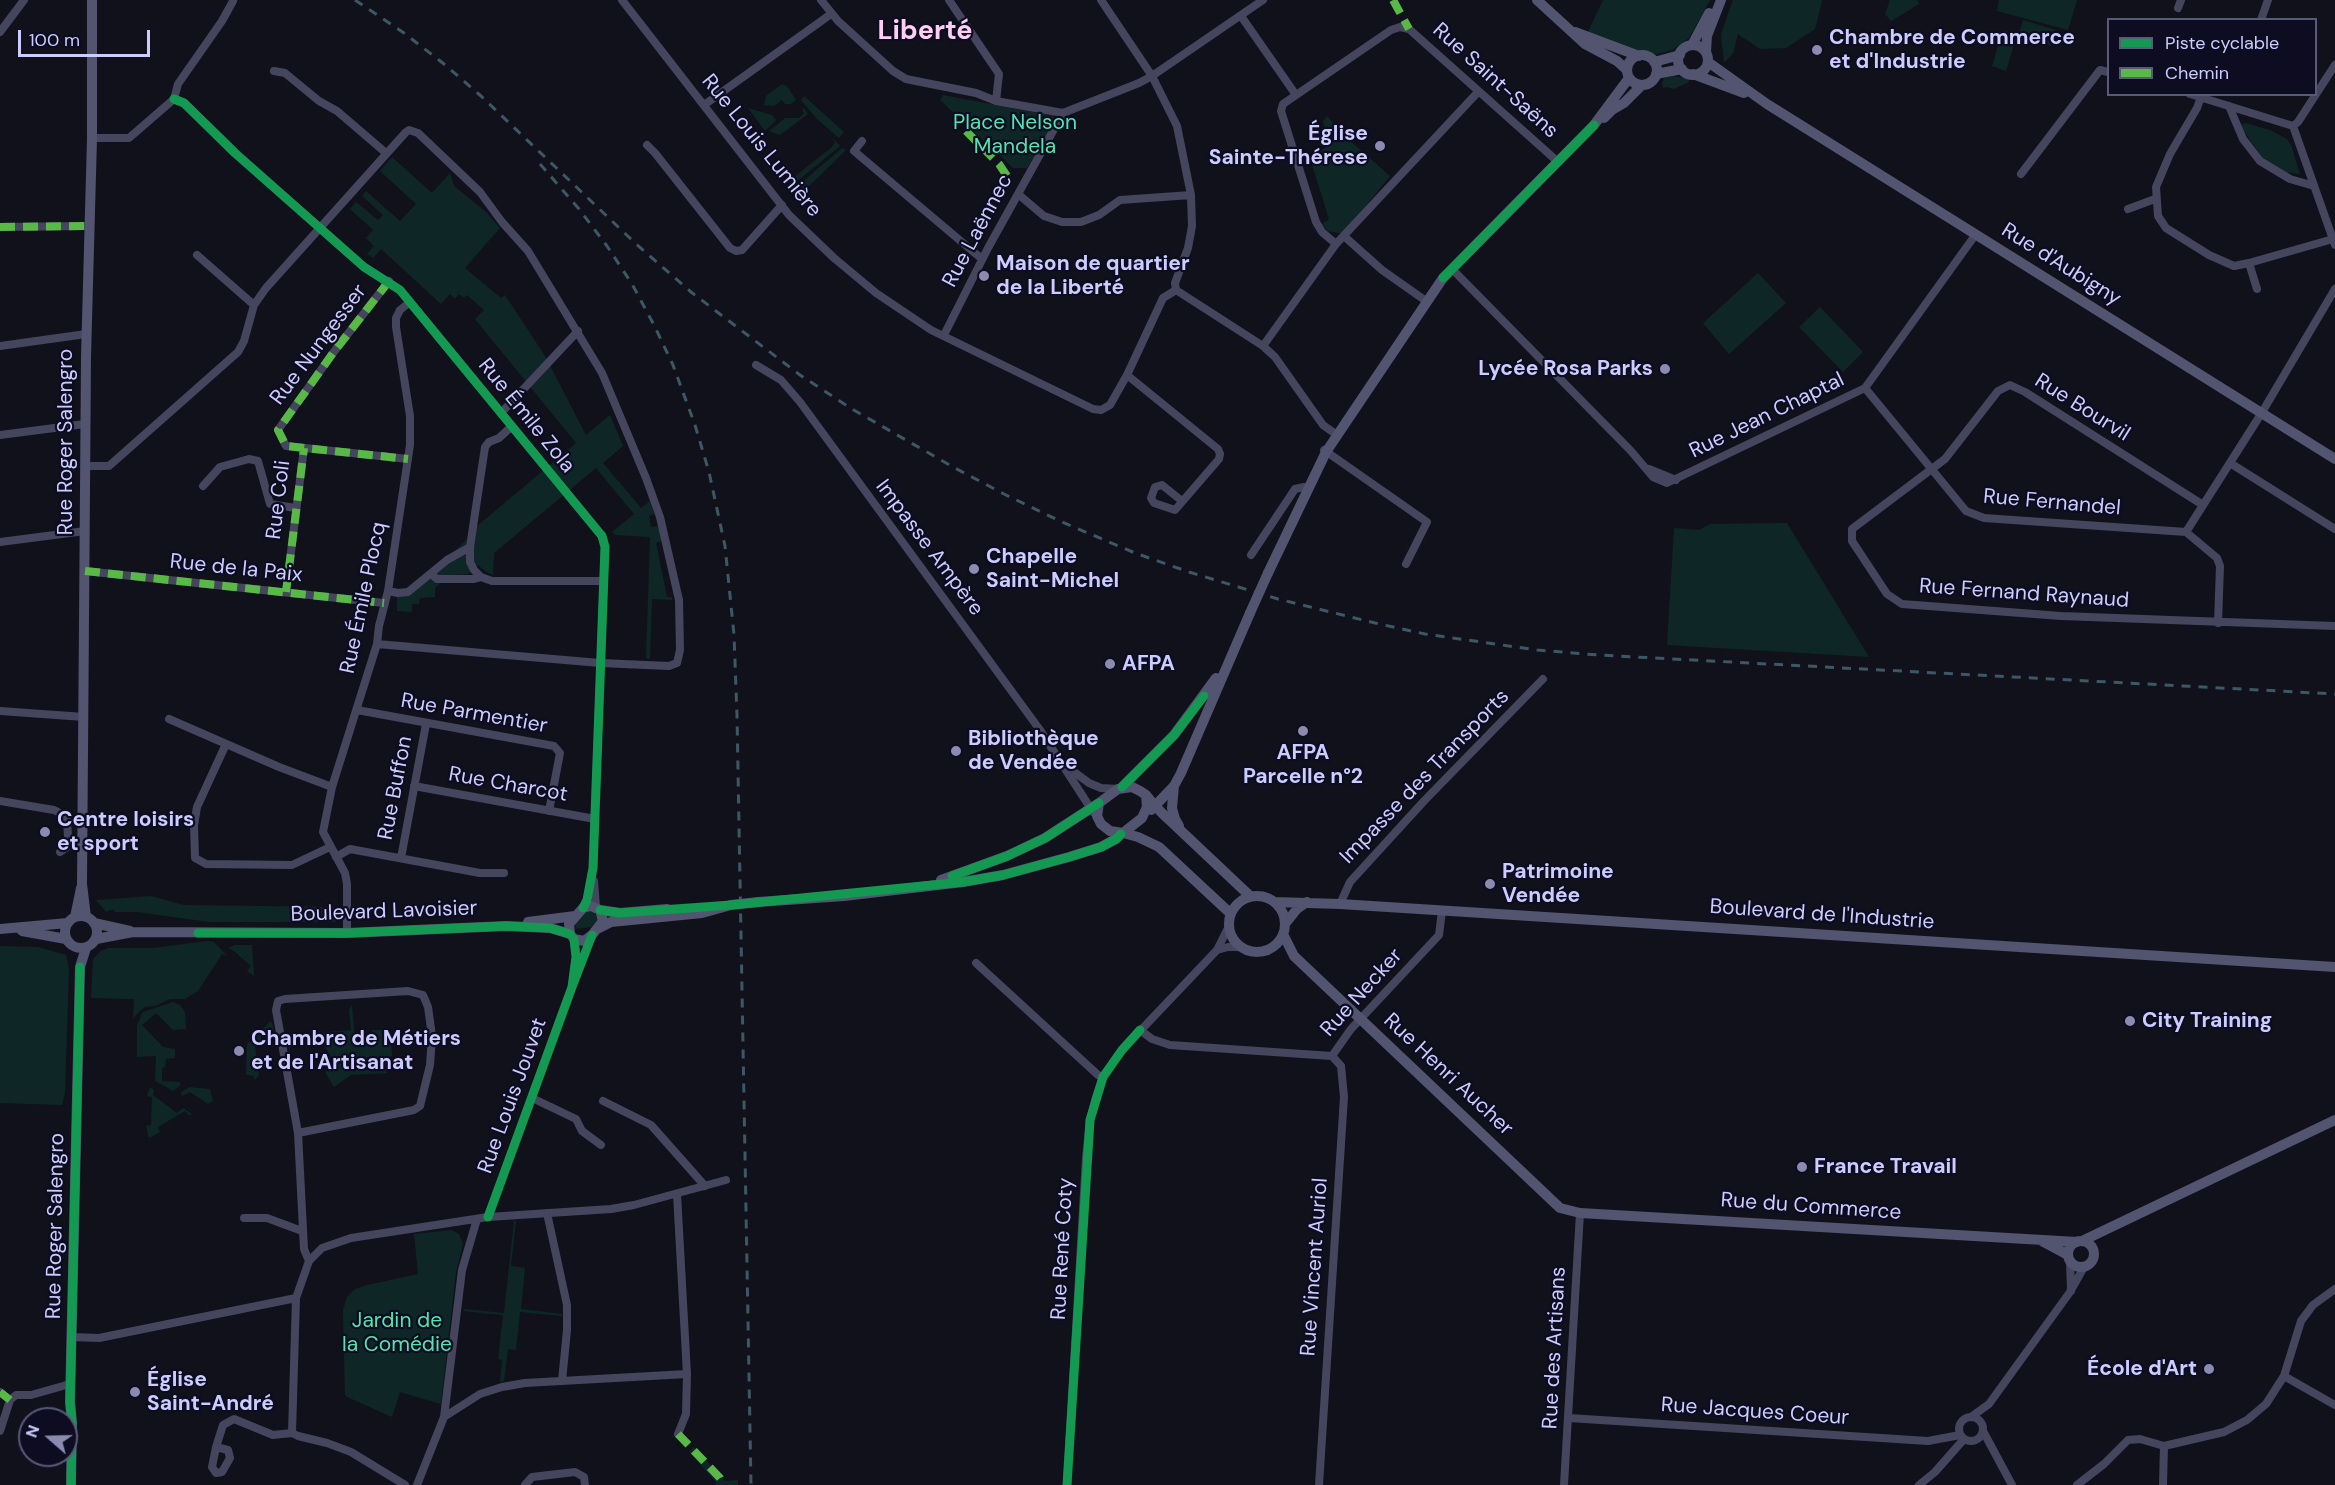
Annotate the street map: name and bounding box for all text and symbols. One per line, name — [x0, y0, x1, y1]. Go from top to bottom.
district label: Liberté — [877, 16, 973, 48]
scale bar — [21, 18, 153, 56]
street label: Rue Saint-Saëns — [1427, 18, 1563, 144]
legend — [2107, 18, 2317, 96]
place label: Chambre de Commerce et d'Industrie — [1829, 25, 2075, 75]
text: 100 m — [29, 28, 80, 52]
text: Piste cyclable — [2165, 31, 2279, 55]
marker: Chambre de Commerce et d'Industrie — [1810, 43, 1824, 57]
text: Chemin — [2165, 61, 2229, 85]
street label: Rue Louis Lumière — [696, 70, 826, 222]
park label: Place Nelson Mandela — [953, 110, 1077, 160]
place label: Église Sainte-Thérese — [1209, 121, 1368, 171]
marker: Église Sainte-Thérese — [1373, 139, 1387, 153]
street label: Rue Laënnec — [938, 170, 1018, 292]
street label: Rue d'Aubigny — [1997, 218, 2125, 312]
place label: Maison de quartier de la Liberté — [996, 251, 1190, 301]
marker: Maison de quartier de la Liberté — [977, 269, 991, 283]
street label: Rue Nungesser — [265, 280, 373, 410]
street label: Rue Roger Salengro — [53, 349, 79, 535]
street label: Rue Émile Zola — [472, 354, 580, 478]
place label: Lycée Rosa Parks — [1478, 356, 1653, 382]
marker: Lycée Rosa Parks — [1658, 362, 1672, 376]
street label: Rue Jean Chaptal — [1685, 368, 1849, 464]
street label: Rue Bourvil — [2030, 369, 2134, 447]
street label: Rue Coli — [262, 459, 296, 541]
street label: Impasse Ampère — [870, 475, 988, 621]
street label: Rue Fernandel — [1982, 484, 2122, 522]
street label: Rue Émile Plocq — [336, 520, 392, 676]
place label: Chapelle Saint-Michel — [986, 544, 1119, 594]
street label: Rue de la Paix — [169, 550, 303, 588]
marker: Chapelle Saint-Michel — [967, 562, 981, 576]
street label: Rue Fernand Raynaud — [1918, 574, 2130, 614]
place label: AFPA — [1122, 651, 1175, 677]
marker: AFPA — [1103, 657, 1117, 671]
street label: Impasse des Transports — [1335, 685, 1515, 869]
street label: Rue Parmentier — [399, 689, 549, 739]
marker: AFPA Parcelle n°2 — [1296, 724, 1310, 738]
place label: Bibliothèque de Vendée — [968, 726, 1099, 776]
street label: Rue Buffon — [374, 734, 418, 842]
place label: AFPA Parcelle n°2 — [1243, 740, 1363, 790]
marker: Bibliothèque de Vendée — [949, 744, 963, 758]
street label: Rue Charcot — [447, 762, 569, 808]
place label: Centre loisirs et sport — [57, 807, 194, 857]
marker: Centre loisirs et sport — [38, 825, 52, 839]
place label: Patrimoine Vendée — [1502, 859, 1614, 909]
marker: Patrimoine Vendée — [1483, 877, 1497, 891]
street label: Boulevard de l'Industrie — [1709, 895, 1935, 935]
street label: Boulevard Lavoisier — [290, 896, 478, 928]
street label: Rue Necker — [1316, 944, 1408, 1042]
street label: Rue Henri Aucher — [1378, 1008, 1518, 1142]
place label: City Training — [2142, 1008, 2272, 1034]
marker: City Training — [2123, 1014, 2137, 1028]
street label: Rue Louis Jouvet — [473, 1015, 553, 1177]
place label: Chambre de Métiers et de l'Artisanat — [251, 1026, 461, 1076]
marker: Chambre de Métiers et de l'Artisanat — [232, 1044, 246, 1058]
street label: Rue Roger Salengro — [42, 1133, 70, 1319]
place label: France Travail — [1814, 1154, 1957, 1180]
marker: France Travail — [1795, 1160, 1809, 1174]
street label: Rue René Coty — [1047, 1177, 1079, 1321]
street label: Rue Vincent Auriol — [1296, 1177, 1334, 1357]
street label: Rue du Commerce — [1720, 1188, 1902, 1226]
street label: Rue des Artisans — [1538, 1266, 1572, 1430]
park label: Jardin de la Comédie — [342, 1308, 452, 1358]
place label: École d'Art — [2087, 1356, 2197, 1382]
marker: École d'Art — [2202, 1362, 2216, 1376]
place label: Église Saint-André — [147, 1367, 274, 1417]
marker: Église Saint-André — [128, 1385, 142, 1399]
street label: Rue Jacques Coeur — [1660, 1393, 1850, 1431]
north arrow — [18, 1407, 78, 1467]
text: N — [21, 1422, 44, 1440]

